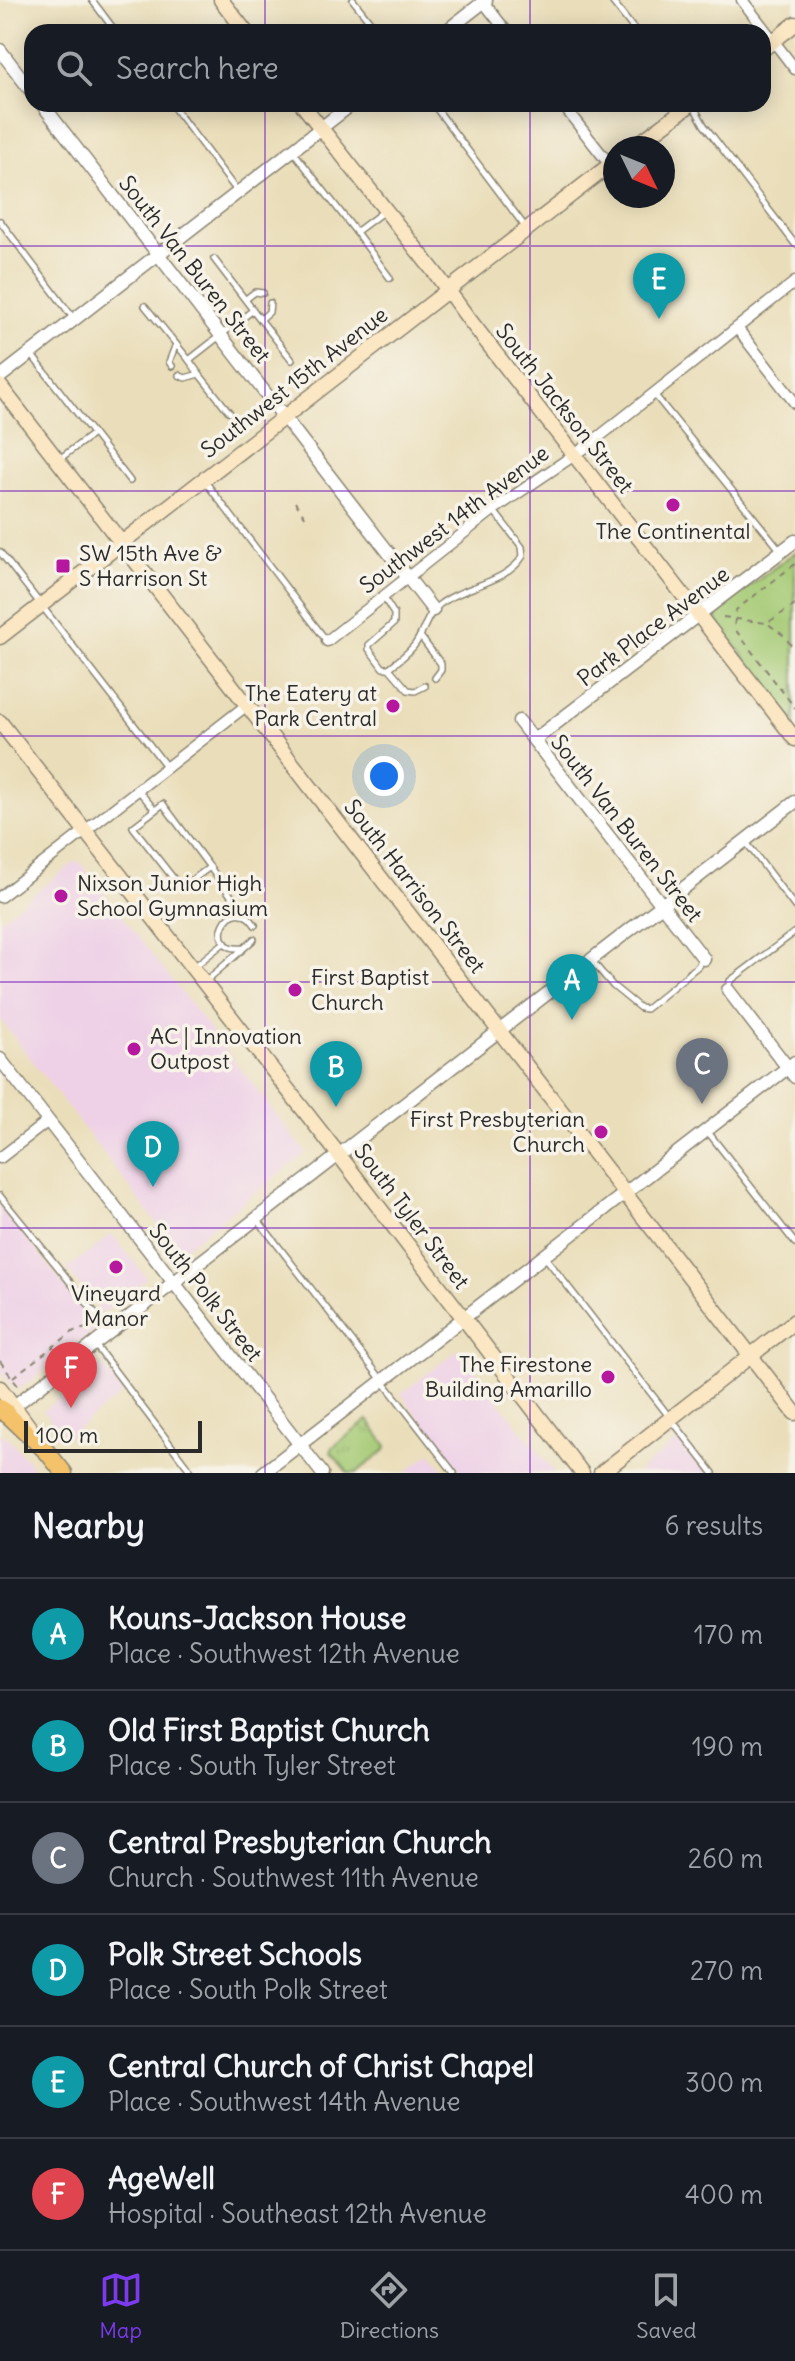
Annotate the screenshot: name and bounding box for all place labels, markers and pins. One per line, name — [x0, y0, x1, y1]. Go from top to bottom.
pin: E — [633, 253, 685, 319]
marker: The Continental — [664, 496, 682, 514]
place label: The Continental — [596, 517, 750, 545]
place label: SW 15th Ave & S Harrison St — [79, 539, 222, 592]
marker: SW 15th Ave & S Harrison St — [54, 557, 72, 575]
place label: The Eatery at Park Central — [245, 679, 377, 732]
marker: The Eatery at Park Central — [384, 697, 402, 715]
place label: Nixson Junior High School Gymnasium — [77, 869, 268, 922]
marker: Nixson Junior High School Gymnasium — [52, 887, 70, 905]
pin: A — [546, 954, 598, 1020]
place label: First Baptist Church — [311, 963, 429, 1016]
marker: First Baptist Church — [286, 981, 304, 999]
place label: AC | Innovation Outpost — [150, 1022, 302, 1075]
pin: C — [676, 1038, 728, 1104]
marker: AC | Innovation Outpost — [125, 1040, 143, 1058]
pin: B — [310, 1041, 362, 1107]
place label: First Presbyterian Church — [410, 1105, 585, 1158]
pin: D — [127, 1121, 179, 1187]
marker: First Presbyterian Church — [592, 1123, 610, 1141]
marker: Vineyard Manor — [107, 1258, 125, 1276]
place label: Vineyard Manor — [71, 1279, 161, 1332]
pin: F — [45, 1342, 97, 1408]
place label: The Firestone Building Amarillo — [425, 1350, 592, 1403]
marker: The Firestone Building Amarillo — [599, 1368, 617, 1386]

